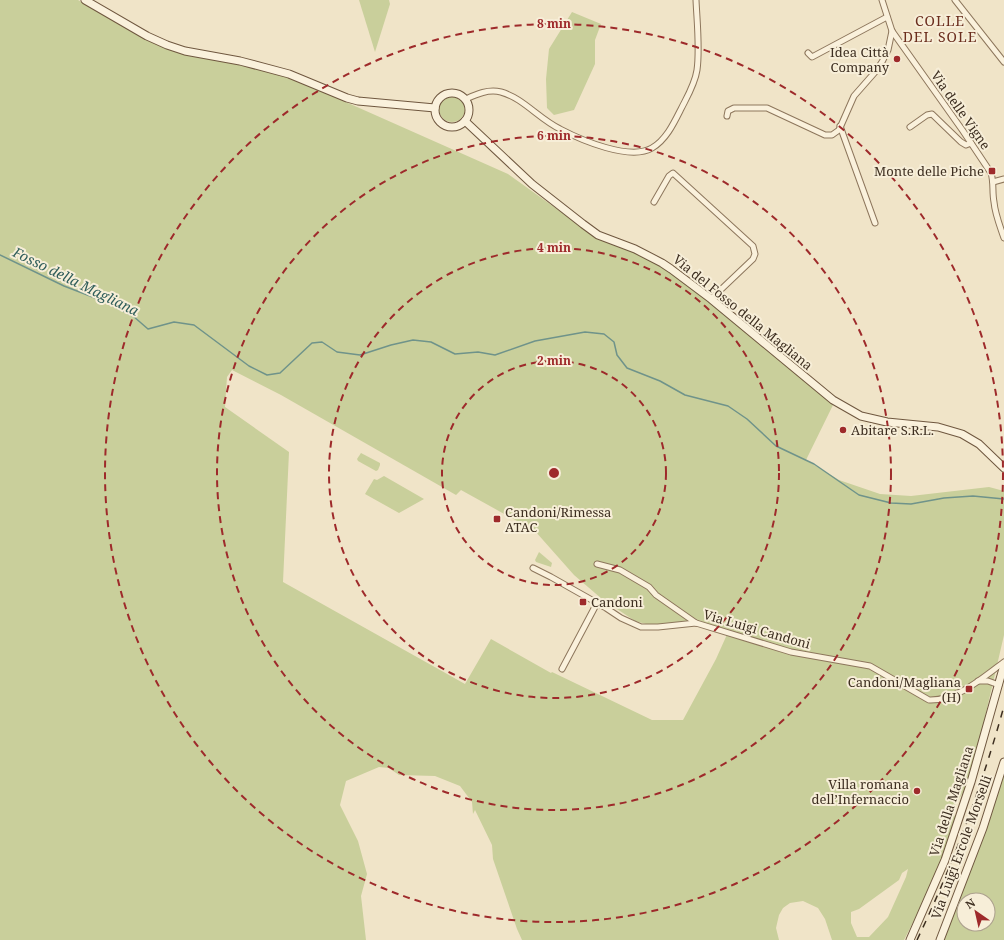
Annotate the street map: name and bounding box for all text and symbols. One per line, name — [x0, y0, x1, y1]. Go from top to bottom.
district label: COLLE DEL SOLE — [903, 11, 977, 46]
text: 8 min — [537, 15, 571, 32]
place label: Idea Città Company — [830, 43, 890, 76]
marker: Idea Città Company — [892, 54, 902, 64]
street label: Via delle Vigne — [927, 67, 995, 153]
text: 6 min — [537, 127, 571, 144]
place label: Monte delle Piche — [874, 162, 984, 180]
marker: Monte delle Piche — [987, 166, 997, 176]
text: 4 min — [537, 239, 571, 256]
water label: Fosso della Magliana — [9, 242, 143, 320]
street label: Via del Fosso della Magliana — [669, 250, 817, 374]
text: 2 min — [537, 352, 571, 369]
place label: Abitare S.R.L. — [851, 421, 934, 439]
marker: Abitare S.R.L. — [838, 425, 848, 435]
centre of rings — [547, 466, 561, 480]
place label: Candoni/Rimessa ATAC — [505, 503, 611, 536]
marker: Candoni/Rimessa ATAC — [492, 514, 502, 524]
place label: Candoni — [591, 593, 643, 611]
marker: Candoni — [578, 597, 588, 607]
street label: Via Luigi Candoni — [701, 605, 813, 653]
place label: Candoni/Magliana (H) — [848, 673, 961, 706]
marker: Candoni/Magliana (H) — [964, 684, 974, 694]
street label: Via della Magliana — [925, 744, 977, 858]
street label: Via Luigi Ercole Morselli — [927, 772, 995, 922]
place label: Villa romana dell’Infernaccio — [812, 775, 909, 808]
marker: Villa romana dell’Infernaccio — [912, 786, 922, 796]
north arrow — [956, 892, 996, 932]
text: N — [962, 894, 978, 912]

